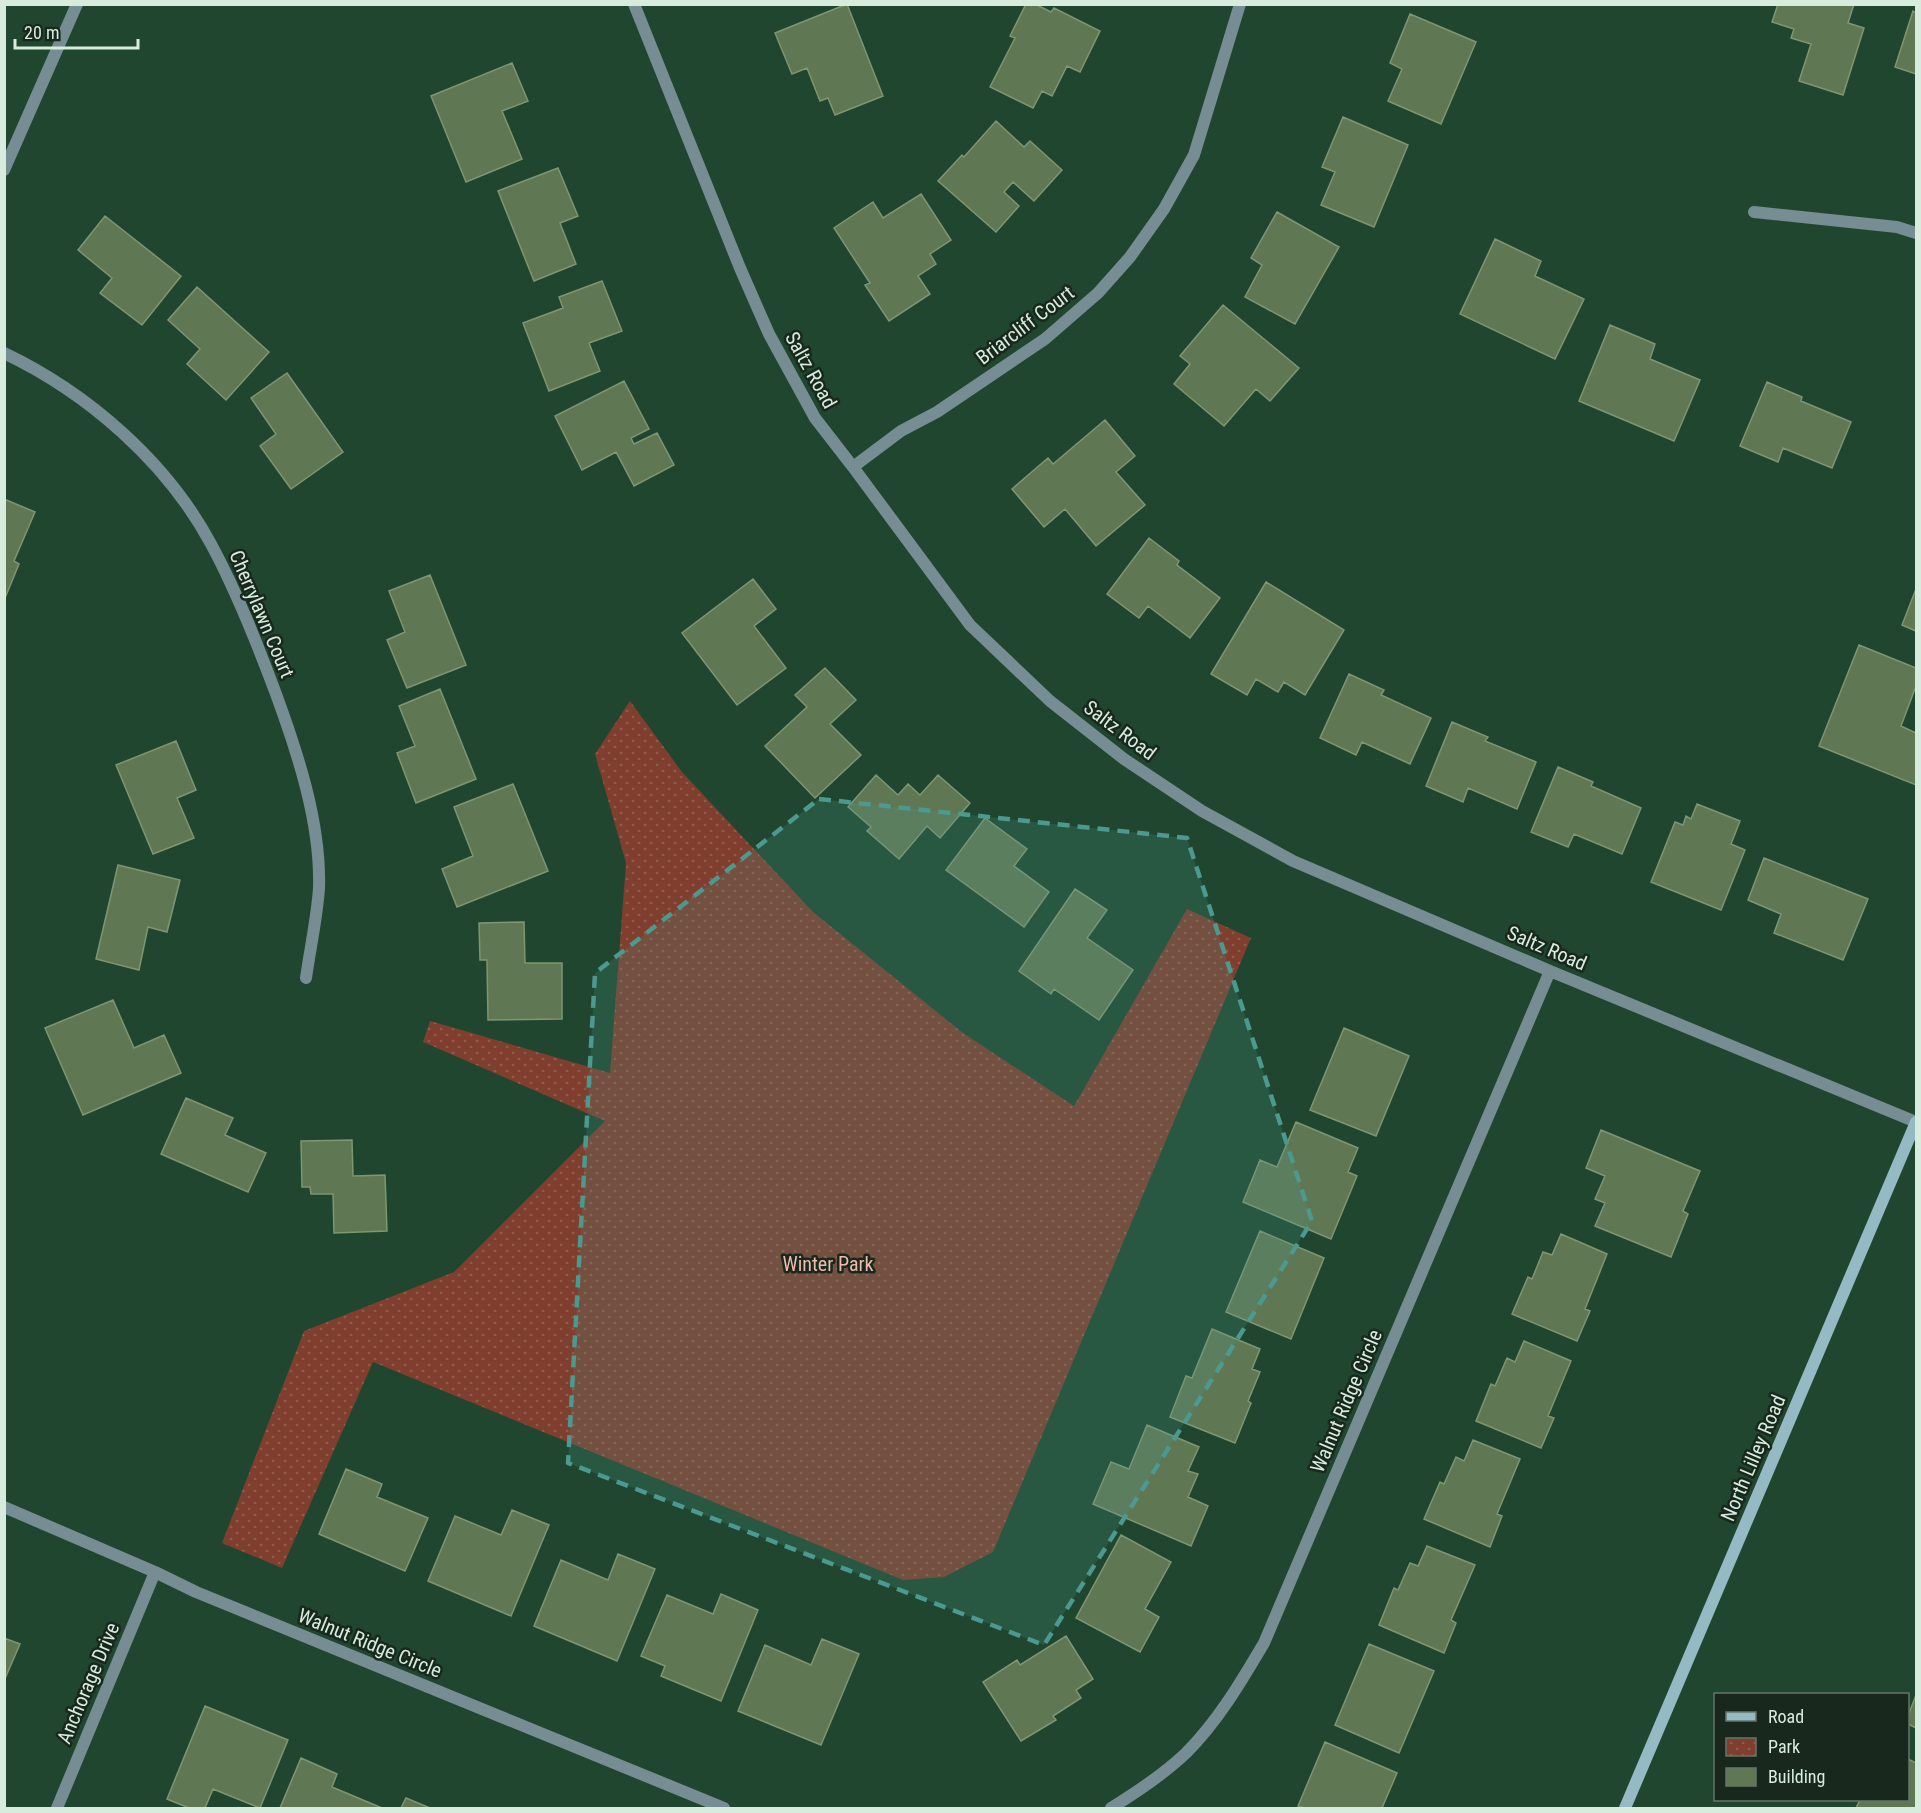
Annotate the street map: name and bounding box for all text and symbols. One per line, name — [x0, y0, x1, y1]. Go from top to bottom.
scale bar — [15, 12, 138, 50]
text: 20 m — [24, 22, 59, 43]
street label: Briarcliff Court — [971, 280, 1079, 370]
street label: Saltz Road — [780, 327, 842, 413]
street label: Cherrylawn Court — [224, 547, 300, 681]
street label: Saltz Road — [1079, 695, 1161, 765]
street label: Saltz Road — [1504, 921, 1590, 975]
park label: Winter Park — [782, 1252, 874, 1276]
street label: Walnut Ridge Circle — [1305, 1326, 1387, 1476]
street label: North Lilley Road — [1716, 1391, 1790, 1525]
street label: Walnut Ridge Circle — [295, 1603, 445, 1683]
street label: Anchorage Drive — [52, 1619, 124, 1747]
legend — [1714, 1693, 1909, 1801]
text: Road — [1768, 1706, 1804, 1727]
text: Park — [1768, 1736, 1800, 1757]
text: Building — [1768, 1766, 1825, 1787]

